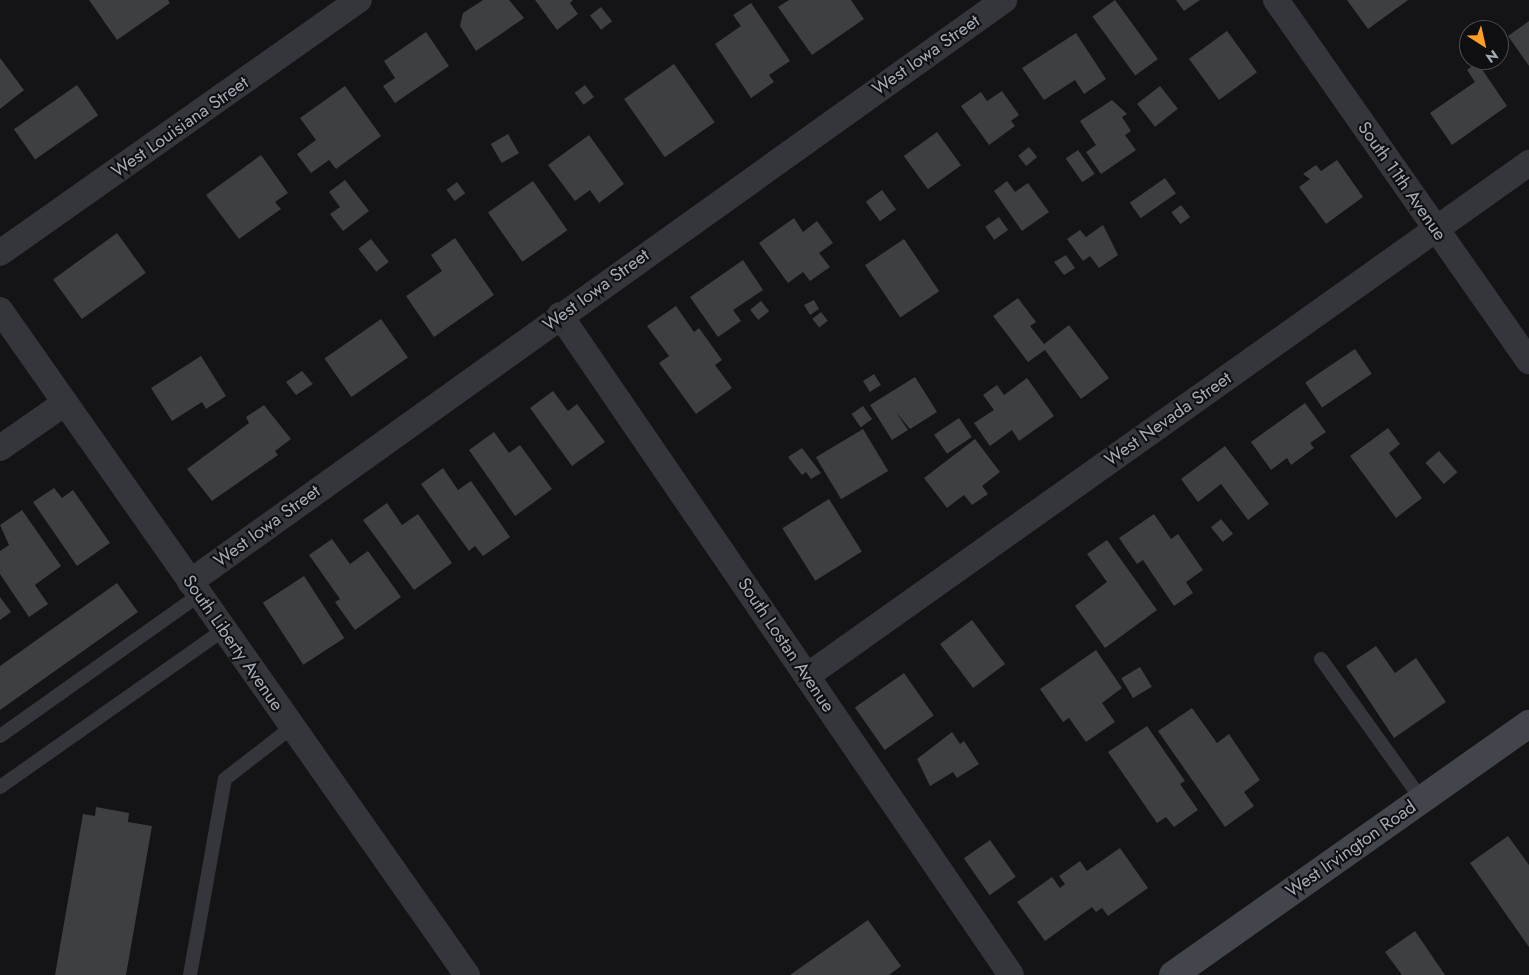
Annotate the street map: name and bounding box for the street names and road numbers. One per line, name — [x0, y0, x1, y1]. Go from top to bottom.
street label: West Iowa Street — [868, 10, 984, 100]
street label: West Louisiana Street — [108, 72, 252, 182]
street label: South 11th Avenue — [1353, 118, 1451, 244]
street label: West Iowa Street — [539, 244, 653, 336]
street label: West Nevada Street — [1101, 367, 1235, 471]
street label: West Iowa Street — [210, 480, 324, 572]
street label: South Liberty Avenue — [178, 571, 288, 715]
street label: South Lostan Avenue — [733, 574, 839, 716]
street label: West Irvington Road — [1282, 796, 1420, 902]

